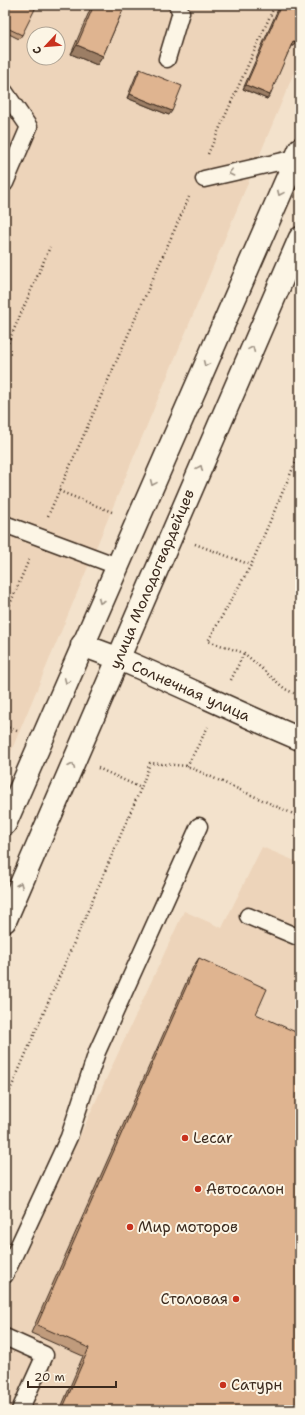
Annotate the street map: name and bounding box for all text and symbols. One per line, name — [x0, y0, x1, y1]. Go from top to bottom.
north arrow — [26, 26, 66, 66]
text: С — [29, 44, 46, 56]
one-way arrow — [228, 168, 234, 176]
one-way arrow — [277, 190, 285, 197]
one-way arrow — [247, 345, 255, 352]
one-way arrow — [202, 360, 210, 367]
one-way arrow — [195, 465, 203, 472]
one-way arrow — [150, 478, 158, 486]
street label: улица Молодогвардейцев — [105, 486, 199, 672]
one-way arrow — [98, 597, 106, 605]
street label: Солнечная улица — [129, 656, 254, 726]
one-way arrow — [64, 676, 72, 684]
one-way arrow — [67, 762, 75, 770]
one-way arrow — [16, 882, 24, 889]
place label: Lecar — [193, 1128, 233, 1148]
marker: Lecar — [180, 1133, 190, 1143]
place label: Автосалон — [206, 1179, 284, 1199]
marker: Автосалон — [193, 1184, 203, 1194]
place label: Мир моторов — [138, 1217, 238, 1237]
marker: Мир моторов — [125, 1222, 135, 1232]
place label: Столовая — [161, 1289, 228, 1309]
marker: Столовая — [231, 1294, 241, 1304]
scale bar — [28, 1363, 116, 1389]
text: 20 m — [34, 1369, 65, 1385]
place label: Сатурн — [231, 1375, 282, 1395]
marker: Сатурн — [218, 1380, 228, 1390]

